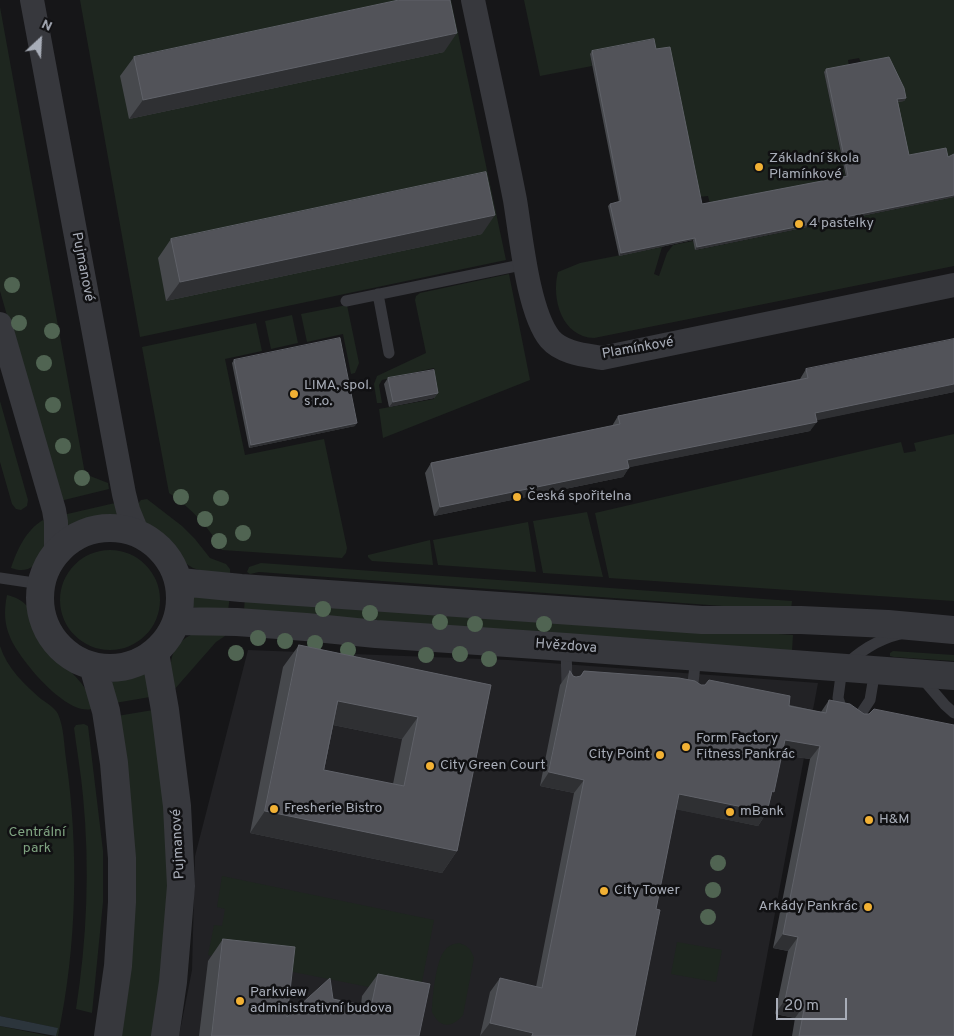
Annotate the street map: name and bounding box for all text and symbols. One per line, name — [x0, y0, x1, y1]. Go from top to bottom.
north arrow — [15, 15, 65, 65]
text: N — [38, 16, 55, 36]
place label: Základní škola Plamínkové — [769, 151, 859, 184]
marker: Základní škola Plamínkové — [753, 161, 765, 173]
place label: 4 pastelky — [809, 216, 874, 232]
marker: 4 pastelky — [793, 218, 805, 230]
street label: Pujmanové — [67, 231, 97, 303]
street label: Plamínkové — [601, 334, 675, 364]
place label: LIMA, spol. s r.o. — [304, 378, 372, 411]
marker: LIMA, spol. s r.o. — [288, 388, 300, 400]
place label: Česká spořitelna — [527, 489, 631, 505]
marker: Česká spořitelna — [511, 491, 523, 503]
street label: Hvězdova — [535, 636, 597, 658]
place label: Form Factory Fitness Pankrác — [696, 731, 795, 764]
marker: Form Factory Fitness Pankrác — [680, 741, 692, 753]
place label: City Point — [588, 747, 650, 763]
marker: City Point — [654, 749, 666, 761]
place label: City Green Court — [440, 758, 546, 774]
marker: City Green Court — [424, 760, 436, 772]
place label: Fresherie Bistro — [284, 801, 382, 817]
marker: Fresherie Bistro — [268, 803, 280, 815]
place label: mBank — [740, 804, 784, 820]
marker: mBank — [724, 806, 736, 818]
street label: Pujmanové — [169, 808, 189, 880]
place label: H&M — [879, 812, 910, 828]
marker: H&M — [863, 814, 875, 826]
park label: Centrální park — [8, 825, 66, 858]
place label: City Tower — [614, 883, 680, 899]
marker: City Tower — [598, 885, 610, 897]
place label: Arkády Pankrác — [758, 899, 858, 915]
marker: Arkády Pankrác — [862, 901, 874, 913]
place label: Parkview administrativní budova — [250, 985, 392, 1018]
scale bar — [779, 988, 850, 1020]
marker: Parkview administrativní budova — [234, 995, 246, 1007]
text: 20 m — [784, 997, 819, 1016]

